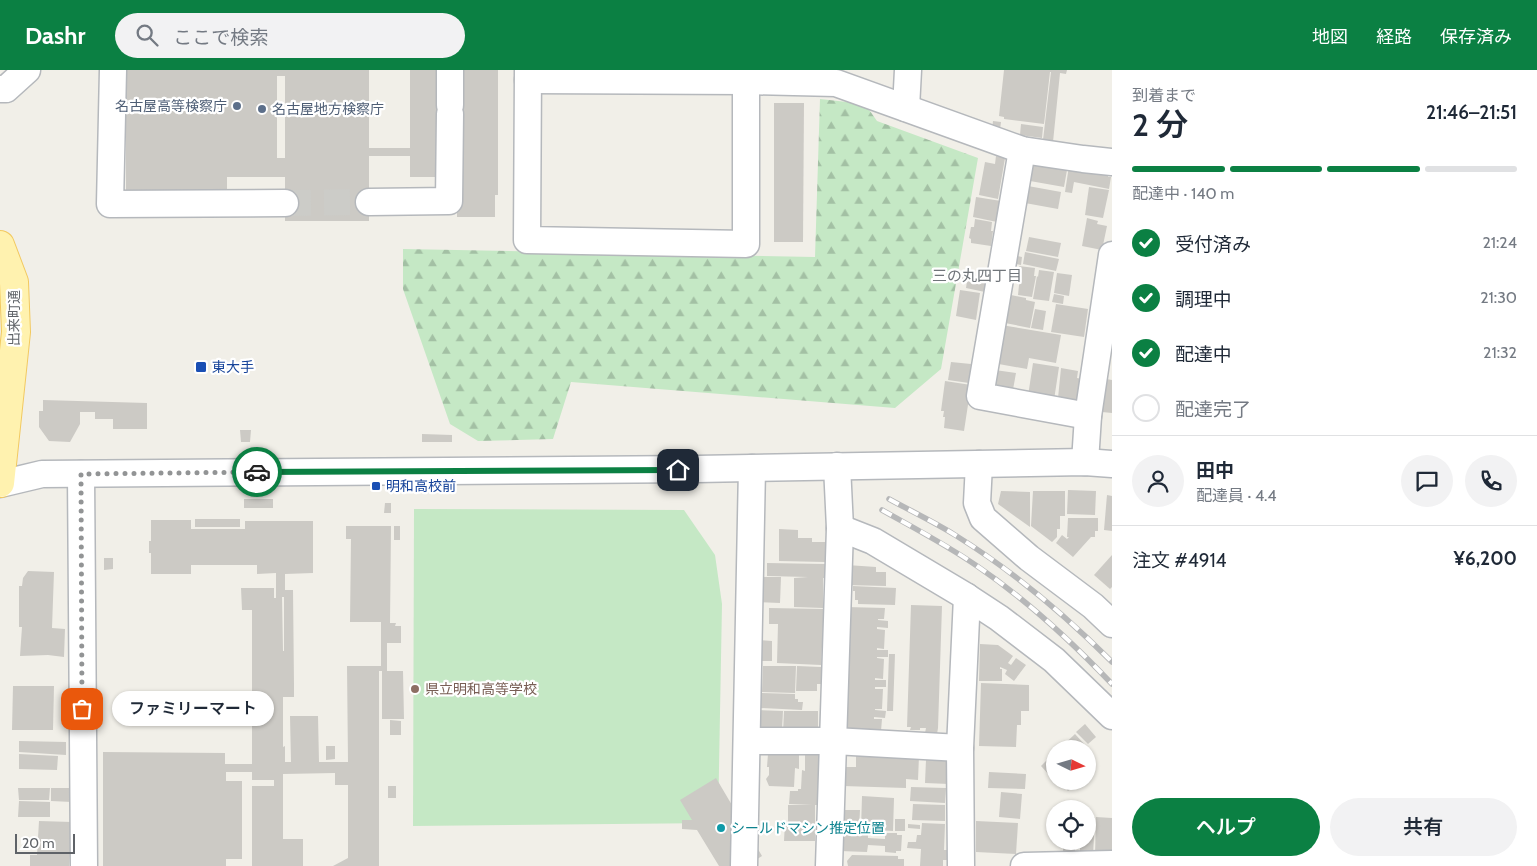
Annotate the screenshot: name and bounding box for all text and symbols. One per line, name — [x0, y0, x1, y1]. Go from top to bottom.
search box — [115, 13, 465, 58]
text: Dashr — [25, 21, 85, 50]
icon: search — [133, 21, 161, 49]
text: ここで検索 — [173, 26, 268, 49]
text: 地図 — [1312, 26, 1348, 48]
text: 経路 — [1376, 26, 1412, 48]
text: 保存済み — [1440, 26, 1512, 48]
text: 到着まで — [1132, 86, 1196, 105]
place label: 名古屋高等検察庁 — [115, 97, 227, 115]
marker: 名古屋高等検察庁 — [231, 100, 243, 112]
place label: 名古屋地方検察庁 — [272, 100, 384, 118]
text: 21:46–21:51 — [1426, 101, 1517, 124]
marker: 名古屋地方検察庁 — [256, 103, 268, 115]
text: 2 分 — [1132, 105, 1188, 144]
text: 配達中 · 140 m — [1132, 184, 1234, 203]
icon: check — [1132, 229, 1160, 257]
text: 受付済み — [1175, 233, 1251, 256]
text: 21:24 — [1482, 233, 1517, 252]
district label: 三の丸四丁目 — [932, 267, 1022, 285]
icon: check — [1132, 284, 1160, 312]
text: 調理中 — [1175, 288, 1232, 311]
text: 21:30 — [1480, 288, 1517, 307]
street label: 出来町通 — [5, 290, 23, 346]
icon: check — [1132, 339, 1160, 367]
text: 配達中 — [1175, 343, 1232, 366]
text: 21:32 — [1483, 343, 1517, 362]
place label: 東大手 — [212, 358, 254, 376]
marker: 東大手 — [194, 360, 208, 374]
text: 配達完了 — [1175, 398, 1251, 421]
courier — [232, 447, 282, 497]
pin — [657, 449, 699, 491]
button: person — [1132, 455, 1184, 507]
button: chat — [1401, 455, 1453, 507]
button: phone — [1465, 455, 1517, 507]
icon: home — [664, 456, 692, 484]
icon: car — [243, 458, 271, 486]
text: 田中 — [1196, 459, 1234, 482]
place label: 明和高校前 — [386, 477, 456, 495]
marker: 明和高校前 — [370, 480, 382, 492]
text: 配達員 · 4.4 — [1196, 486, 1277, 505]
text: ¥6,200 — [1454, 547, 1517, 570]
text: 注文 #4914 — [1132, 549, 1227, 572]
place label: 県立明和高等学校 — [425, 680, 537, 698]
marker: 県立明和高等学校 — [409, 683, 421, 695]
pin — [61, 688, 103, 730]
callout: ファミリーマート — [112, 692, 274, 726]
icon: bag — [68, 695, 96, 723]
text: ファミリーマート — [129, 699, 257, 718]
north arrow — [1046, 740, 1096, 790]
map controls — [1046, 740, 1096, 850]
button: ヘルプ — [1132, 798, 1320, 856]
button: 共有 — [1330, 798, 1517, 856]
button: locate — [1046, 800, 1096, 850]
place label: シールドマシン推定位置 — [731, 819, 885, 837]
marker: シールドマシン推定位置 — [715, 822, 727, 834]
scale bar — [15, 831, 75, 854]
text: 20 m — [22, 834, 55, 852]

